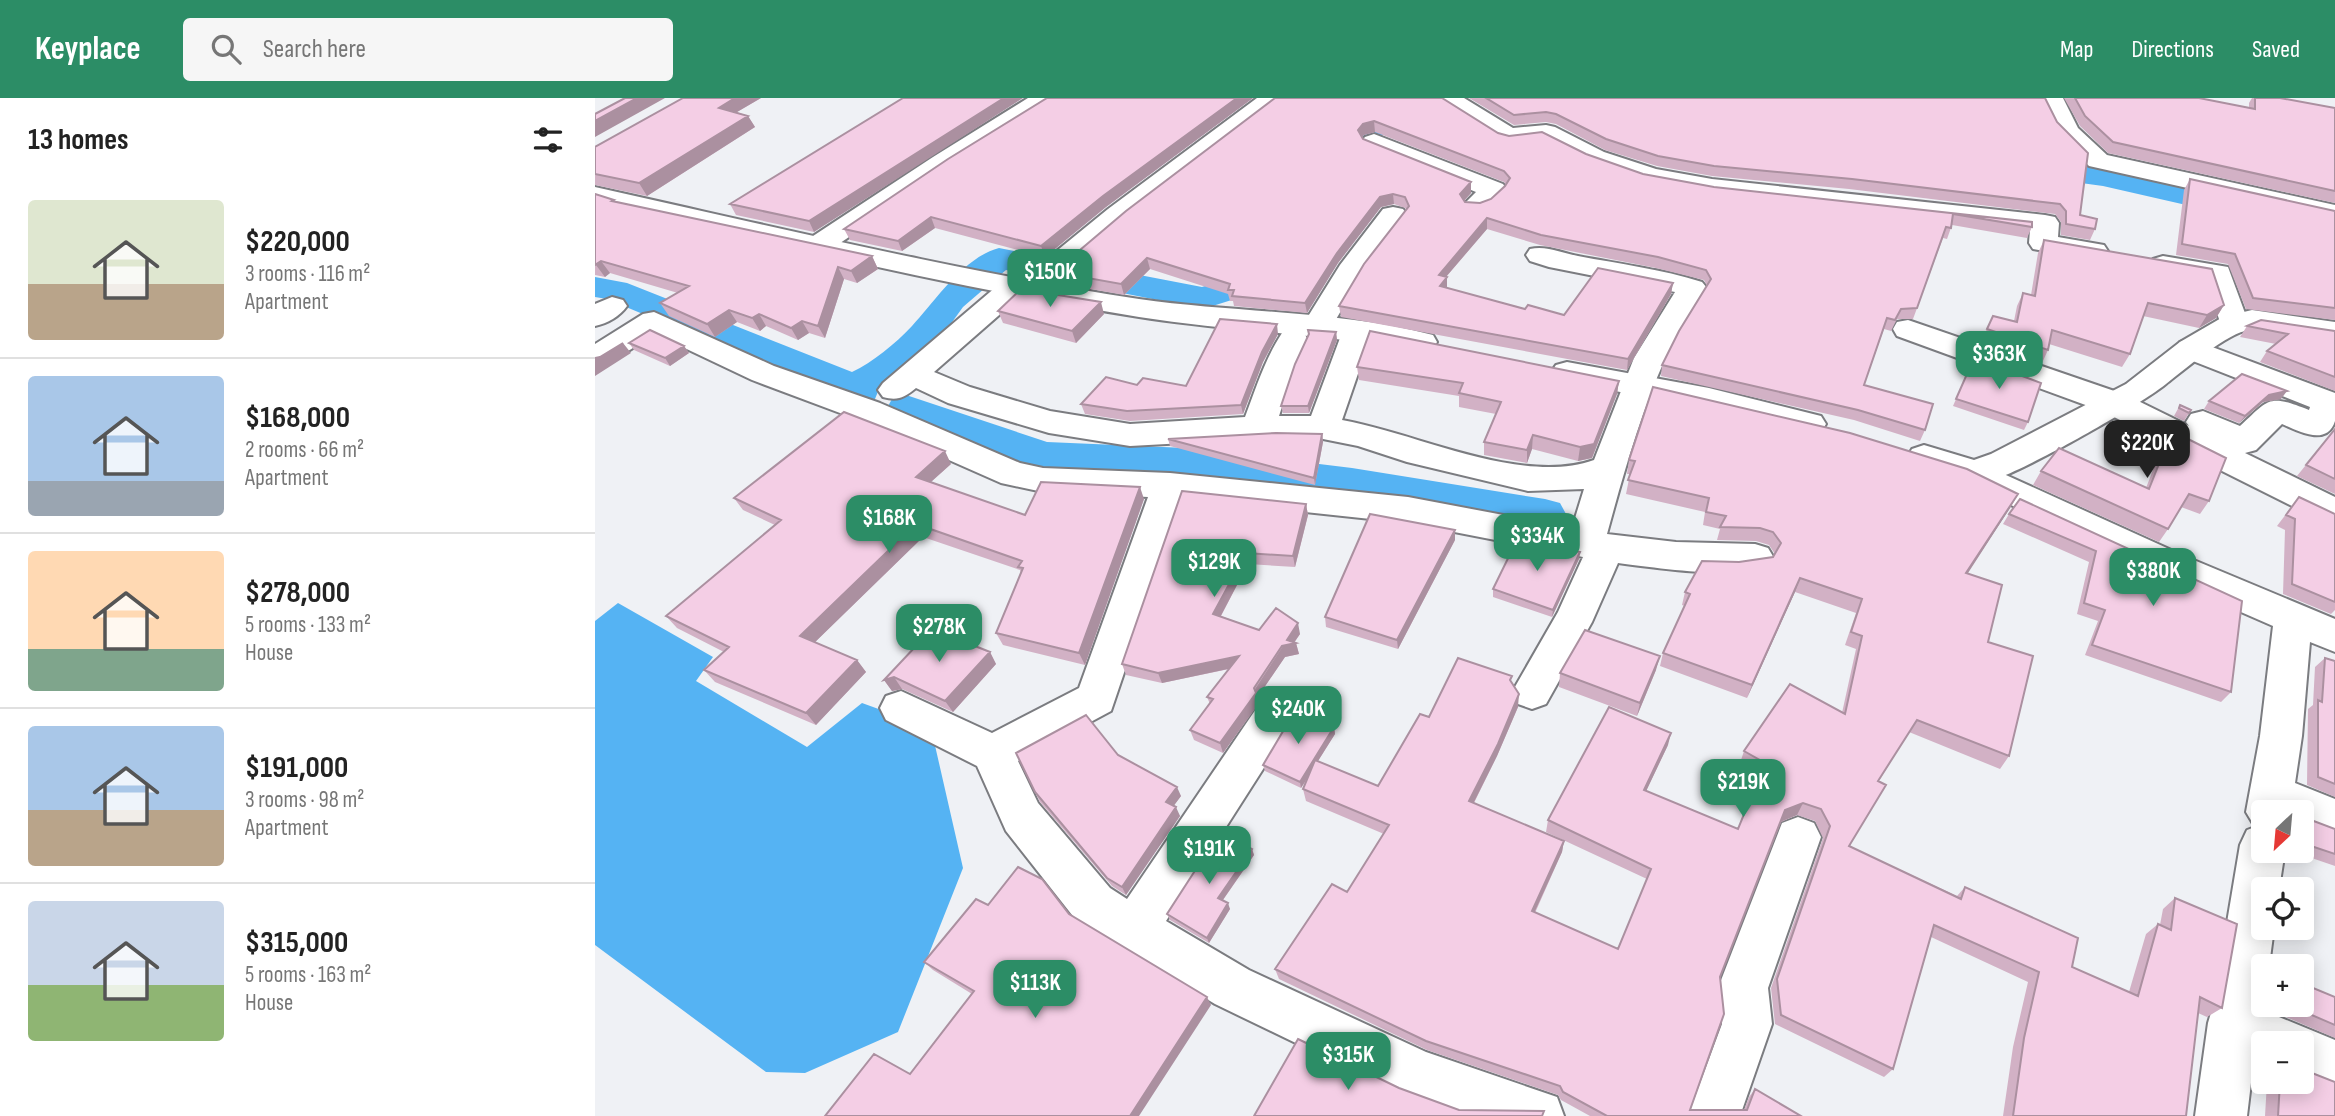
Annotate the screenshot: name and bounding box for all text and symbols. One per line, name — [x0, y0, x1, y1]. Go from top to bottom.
search box — [183, 18, 673, 81]
text: Keyplace — [35, 29, 141, 69]
icon: search — [207, 30, 245, 68]
text: Search here — [263, 34, 366, 65]
text: Map — [2060, 35, 2093, 64]
text: Directions — [2131, 35, 2214, 64]
text: Saved — [2252, 35, 2300, 64]
icon: filters — [529, 121, 567, 159]
text: 13 homes — [28, 122, 129, 158]
text: $220,000 — [245, 224, 350, 260]
icon: home — [84, 228, 168, 312]
pin: $150K — [1001, 250, 1099, 309]
text: $150K — [1023, 258, 1077, 286]
text: 3 rooms · 116 m² — [245, 260, 370, 288]
text: Apartment — [245, 288, 329, 316]
pin: $363K — [1950, 331, 2048, 391]
text: $363K — [1972, 340, 2026, 368]
text: $168,000 — [245, 400, 350, 436]
icon: home — [84, 404, 168, 488]
pin: $220K — [2098, 420, 2196, 480]
text: $220K — [2120, 429, 2174, 457]
text: 2 rooms · 66 m² — [245, 436, 364, 464]
text: Apartment — [245, 464, 329, 492]
pin: $168K — [840, 496, 938, 555]
text: $168K — [862, 504, 916, 532]
pin: $334K — [1488, 514, 1586, 573]
text: $334K — [1510, 522, 1564, 550]
pin: $129K — [1165, 540, 1263, 599]
text: $129K — [1187, 548, 1241, 576]
pin: $380K — [2104, 548, 2202, 608]
text: $380K — [2125, 557, 2181, 585]
text: $278,000 — [245, 575, 350, 611]
icon: home — [84, 579, 168, 663]
pin: $278K — [890, 604, 988, 664]
text: 5 rooms · 133 m² — [245, 611, 371, 639]
text: $278K — [912, 613, 966, 641]
text: House — [245, 639, 293, 667]
pin: $240K — [1249, 686, 1347, 746]
text: $240K — [1271, 695, 1325, 723]
text: $191,000 — [245, 750, 348, 786]
icon: home — [84, 754, 168, 838]
pin: $219K — [1694, 760, 1792, 819]
text: $219K — [1716, 768, 1770, 796]
text: 3 rooms · 98 m² — [245, 786, 364, 814]
north arrow — [2251, 800, 2313, 863]
map controls — [2251, 800, 2314, 1094]
text: Apartment — [245, 814, 329, 842]
pin: $191K — [1160, 826, 1258, 886]
text: $191K — [1183, 835, 1235, 863]
button: locate — [2251, 877, 2314, 940]
text: $315,000 — [245, 925, 348, 961]
icon: home — [84, 929, 168, 1013]
button: + — [2251, 954, 2314, 1017]
pin: $113K — [986, 960, 1084, 1020]
text: 5 rooms · 163 m² — [245, 961, 371, 989]
text: $113K — [1009, 969, 1061, 997]
text: House — [245, 989, 293, 1017]
button: − — [2251, 1031, 2314, 1094]
pin: $315K — [1299, 1032, 1397, 1092]
text: $315K — [1322, 1041, 1374, 1069]

